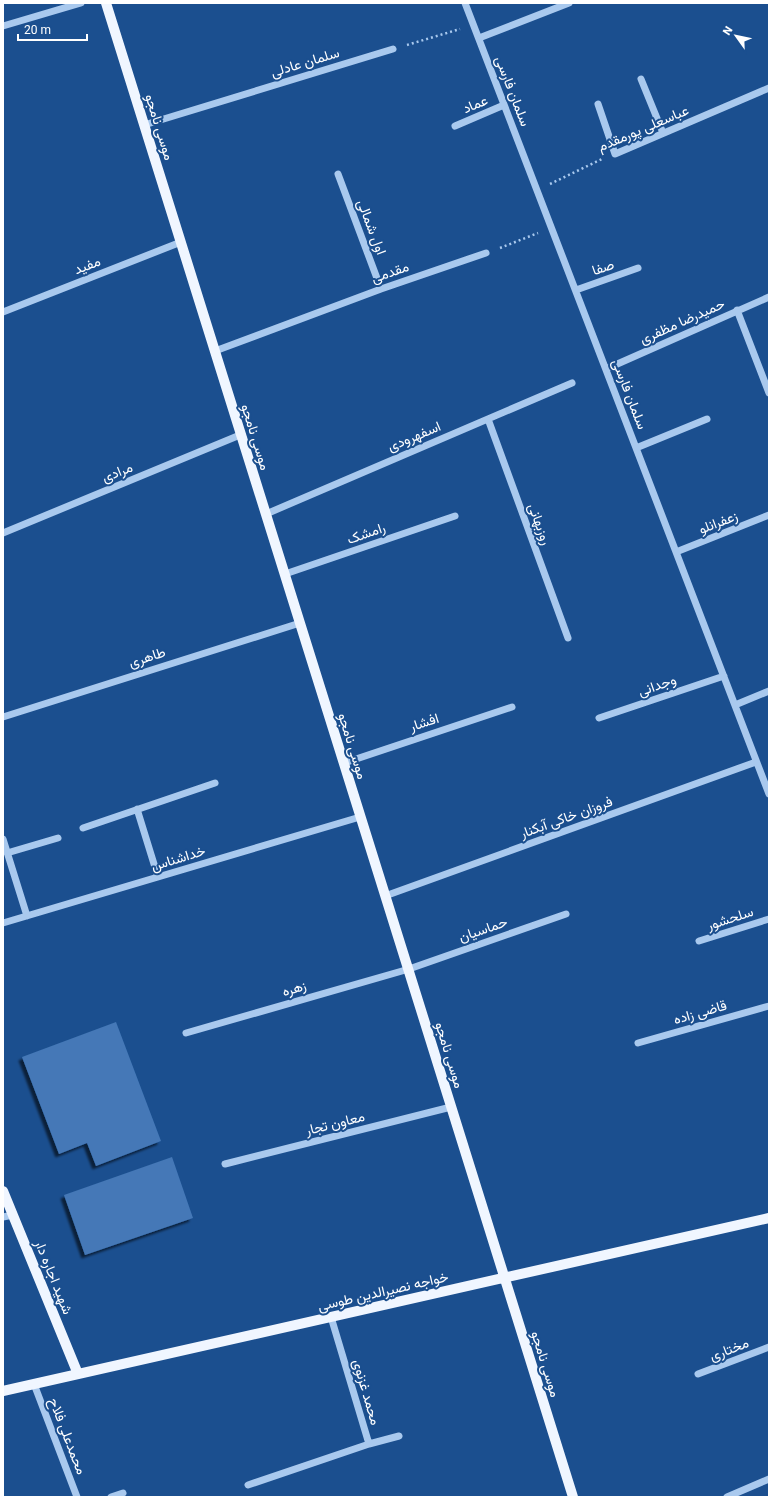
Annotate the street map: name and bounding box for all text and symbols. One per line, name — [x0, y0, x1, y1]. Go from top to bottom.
scale bar — [18, 16, 87, 42]
north arrow — [716, 16, 756, 56]
text: 20 m — [24, 23, 51, 37]
text: N — [720, 24, 736, 38]
street label: سلمان عادلی — [269, 44, 342, 81]
street label: سلمان فارسی — [491, 54, 534, 129]
street label: موسی نامجو — [141, 92, 178, 162]
street label: عماد — [460, 92, 490, 116]
street label: عباسعلی پورمقدم — [595, 102, 692, 156]
street label: اول شمالی — [352, 197, 390, 258]
street label: مفید — [72, 253, 102, 277]
street label: صفا — [590, 256, 616, 278]
street label: مقدمی — [369, 258, 411, 287]
street label: حمیدرضا مظفری — [637, 295, 728, 348]
street label: سلمان فارسی — [608, 357, 651, 432]
street label: موسی نامجو — [237, 402, 274, 472]
street label: اسفهرودی — [385, 418, 443, 455]
street label: مرادی — [99, 459, 135, 486]
street label: روزبهانی — [524, 501, 555, 548]
street label: زعفرانلو — [696, 507, 740, 538]
street label: رامشک — [345, 519, 388, 548]
street label: طاهری — [127, 644, 168, 671]
street label: وجدانی — [636, 671, 679, 700]
street label: افشار — [406, 710, 441, 735]
street label: موسی نامجو — [334, 711, 371, 781]
street label: فروزان خاکی آبکنار — [517, 793, 615, 842]
street label: خداشناس — [149, 842, 207, 875]
street label: سلحشور — [704, 903, 756, 934]
street label: حماسیان — [457, 913, 510, 946]
street label: زهره — [280, 977, 308, 1000]
street label: قاضی زاده — [672, 997, 729, 1028]
street label: موسی نامجو — [431, 1020, 468, 1090]
street label: معاون تجار — [303, 1108, 367, 1139]
street label: شهید اجاره دار — [31, 1237, 76, 1317]
street label: خواجه نصیرالدین طوسی — [316, 1268, 450, 1315]
street label: موسی نامجو — [527, 1329, 564, 1399]
street label: مختاری — [707, 1334, 751, 1365]
street label: محمد غزنوی — [349, 1357, 384, 1427]
street label: محمدعلی فلاح — [43, 1395, 90, 1478]

